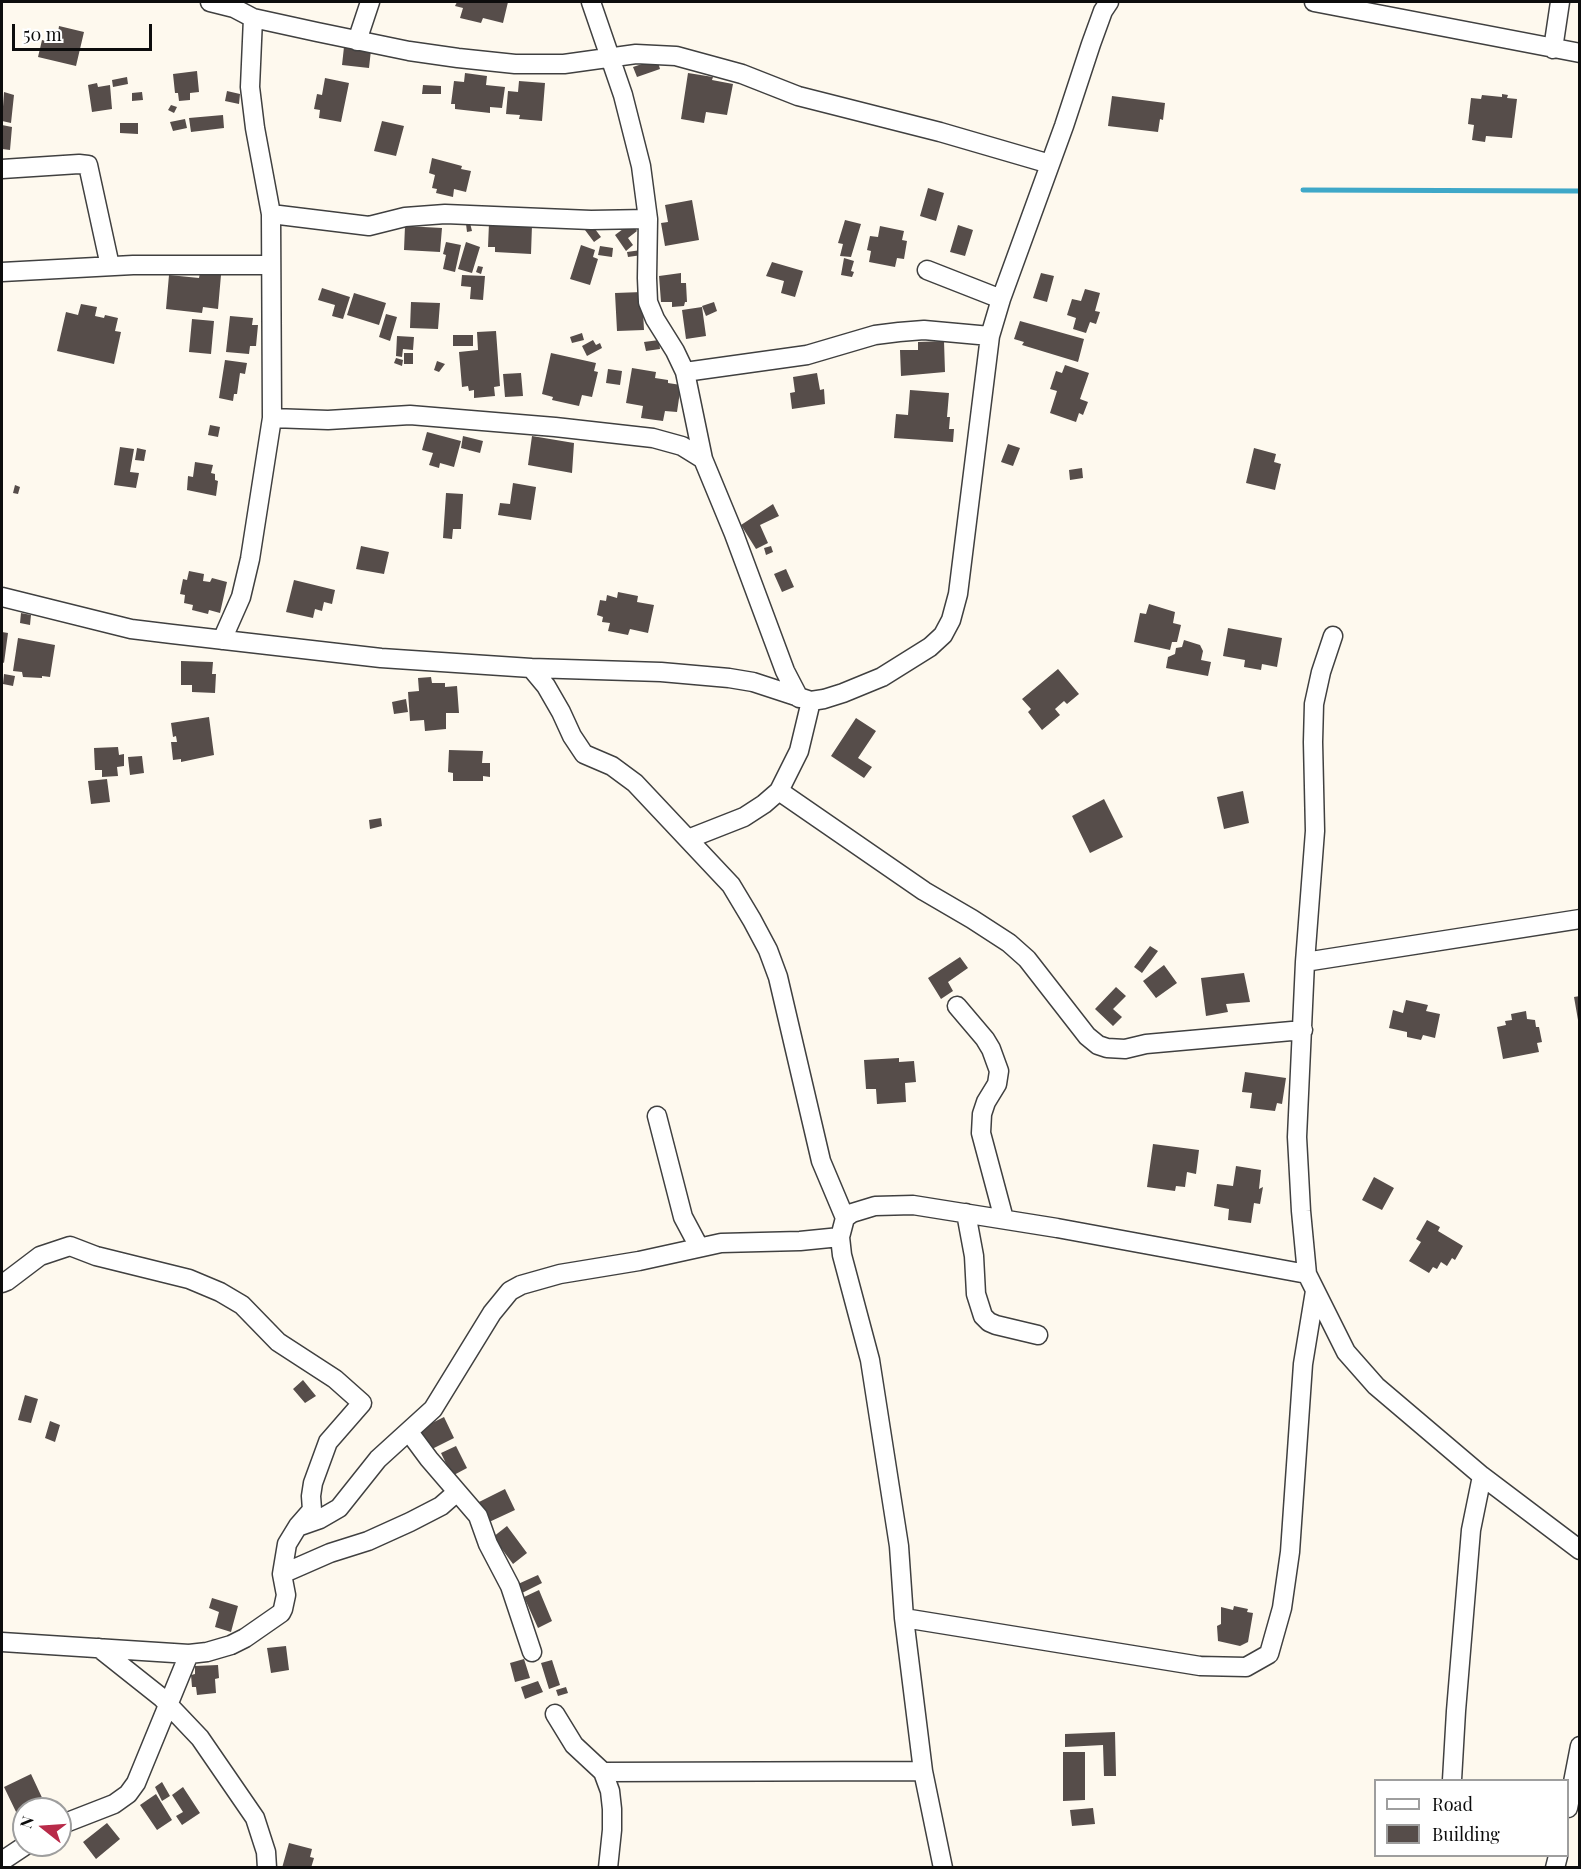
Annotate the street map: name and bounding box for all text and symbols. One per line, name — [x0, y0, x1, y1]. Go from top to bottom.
scale bar — [15, 12, 154, 50]
text: 50 m — [23, 22, 62, 46]
legend — [1374, 1779, 1569, 1857]
text: Road — [1432, 1792, 1473, 1816]
north arrow — [12, 1797, 72, 1857]
text: N — [14, 1814, 38, 1831]
text: Building — [1432, 1822, 1500, 1846]

